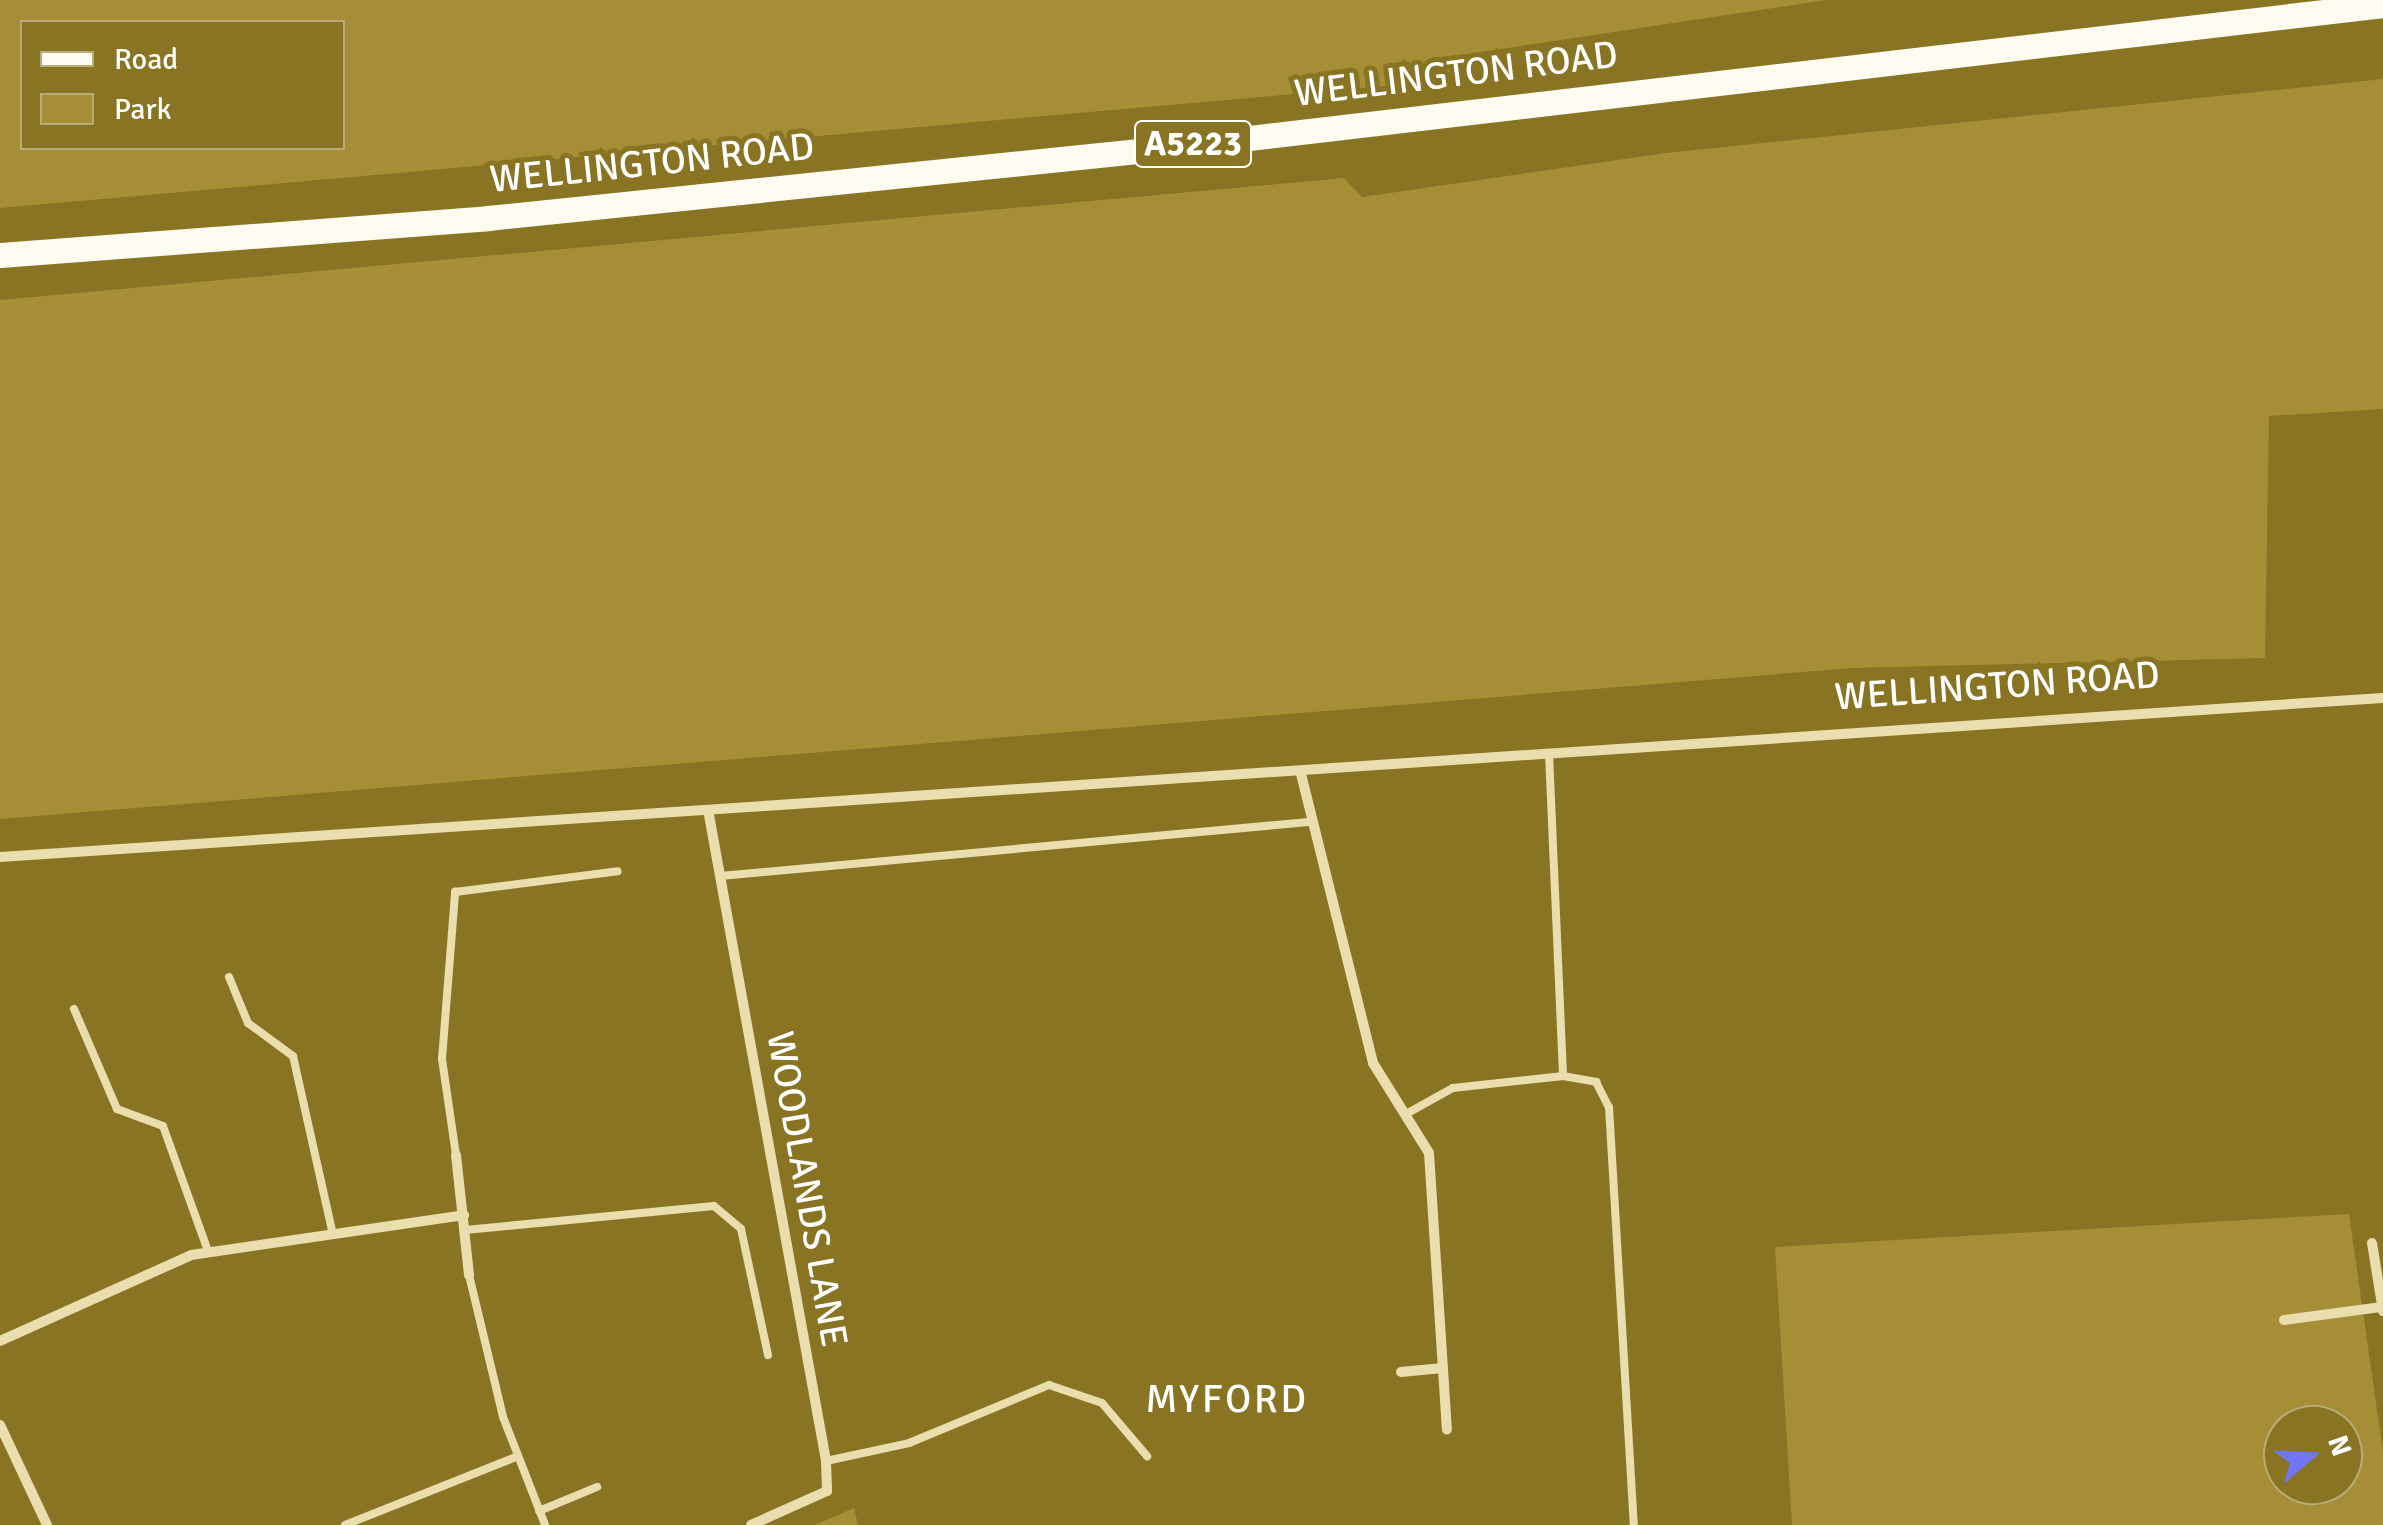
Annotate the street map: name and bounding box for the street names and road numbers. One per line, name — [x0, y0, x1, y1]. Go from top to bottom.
street label: WELLINGTON ROAD — [1292, 32, 1620, 116]
road number: A5223 — [1133, 114, 1253, 174]
street label: WELLINGTON ROAD — [488, 123, 816, 203]
street label: WELLINGTON ROAD — [1833, 652, 2161, 720]
street label: WOODLANDS LANE — [757, 1028, 857, 1350]

